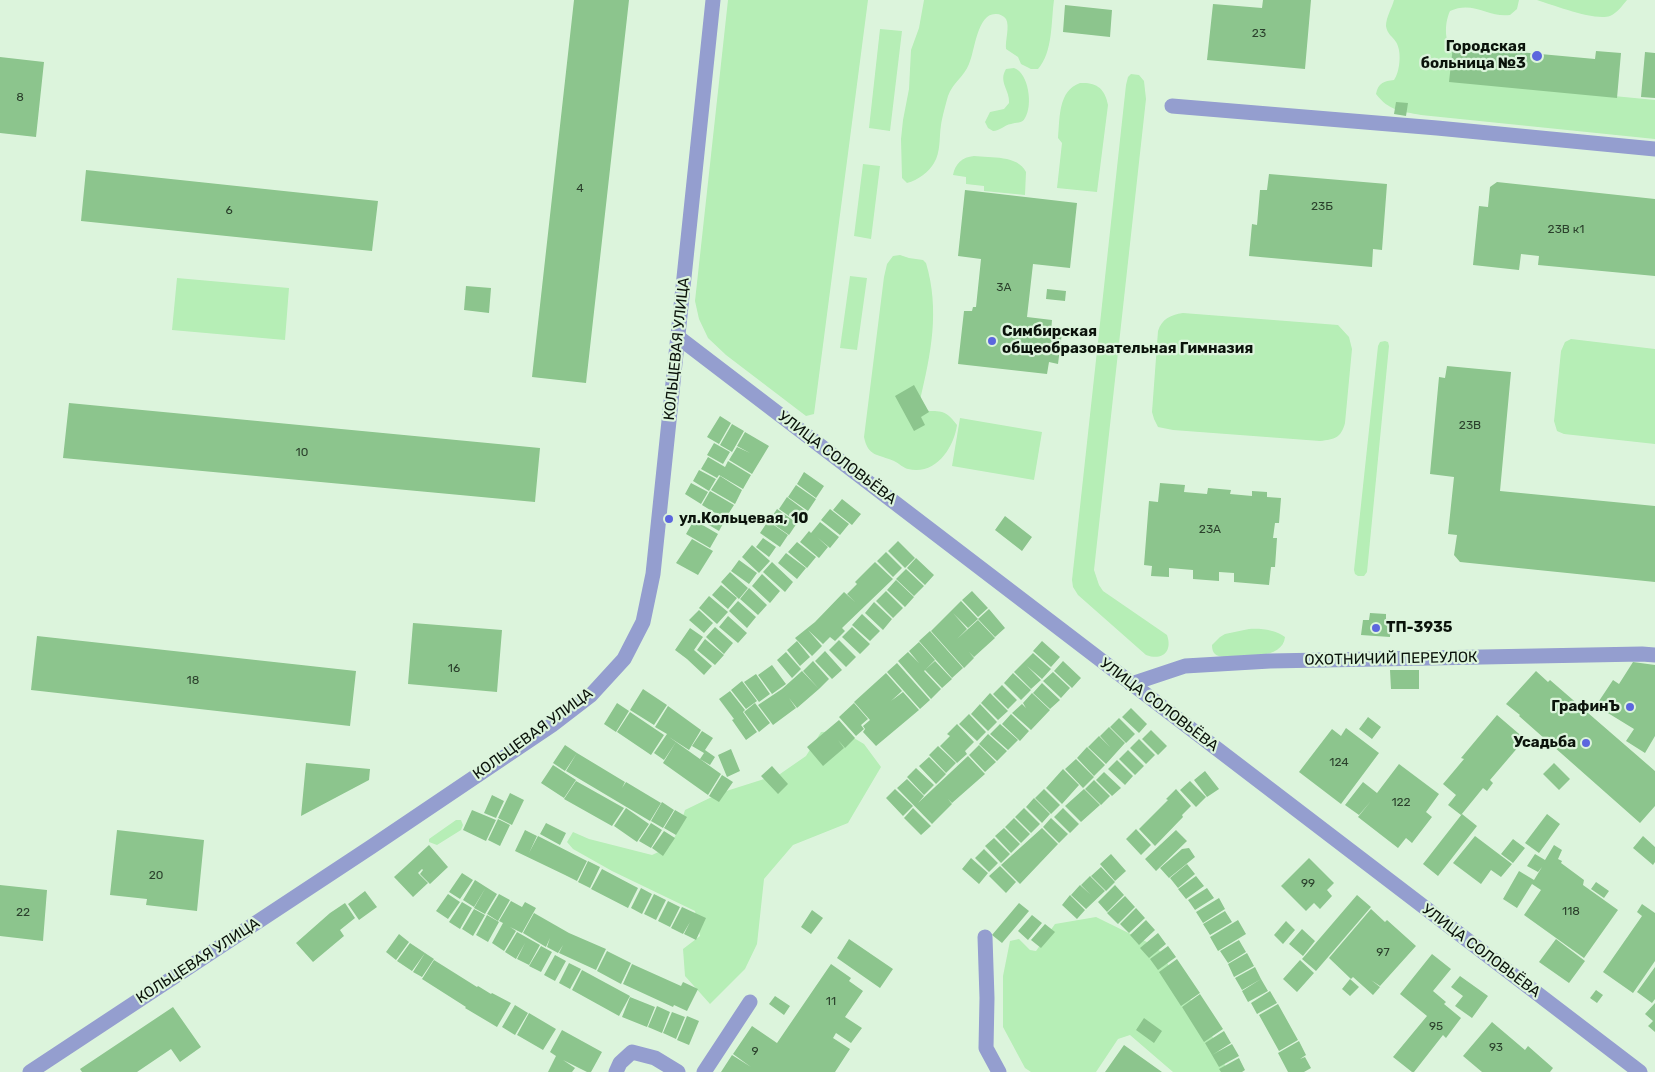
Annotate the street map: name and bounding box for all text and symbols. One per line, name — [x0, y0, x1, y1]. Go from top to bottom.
house number: 23 — [1252, 27, 1266, 41]
place label: Городская больница №3 — [1421, 38, 1526, 73]
marker: Городская больница №3 — [1530, 49, 1544, 63]
house number: 8 — [16, 91, 24, 105]
house number: 4 — [576, 182, 584, 196]
house number: 23Б — [1311, 200, 1333, 214]
house number: 6 — [225, 204, 233, 218]
house number: 23В к1 — [1548, 223, 1584, 237]
street label: КОЛЬЦЕВАЯ УЛИЦА — [661, 277, 693, 421]
house number: 3А — [996, 281, 1012, 295]
place label: Симбирская общеобразовательная Гимназия — [1002, 323, 1253, 358]
marker: Симбирская общеобразовательная Гимназия — [986, 335, 998, 347]
street label: УЛИЦА СОЛОВЬЁВА — [774, 408, 900, 508]
house number: 23В — [1459, 419, 1481, 433]
house number: 10 — [296, 446, 308, 460]
place label: ул.Кольцевая, 10 — [679, 510, 809, 528]
marker: ул.Кольцевая, 10 — [663, 513, 675, 525]
house number: 23А — [1199, 523, 1221, 537]
place label: ТП-3935 — [1386, 619, 1453, 637]
marker: ТП-3935 — [1370, 622, 1382, 634]
street label: ОХОТНИЧИЙ ПЕРЕУЛОК — [1304, 648, 1478, 670]
street label: УЛИЦА СОЛОВЬЁВА — [1096, 655, 1222, 755]
house number: 16 — [448, 662, 460, 676]
house number: 18 — [187, 674, 199, 688]
street label: КОЛЬЦЕВАЯ УЛИЦА — [470, 685, 596, 783]
place label: ГрафинЪ — [1551, 698, 1620, 716]
marker: ГрафинЪ — [1624, 701, 1636, 713]
place label: Усадьба — [1513, 734, 1576, 752]
marker: Усадьба — [1580, 737, 1592, 749]
house number: 124 — [1329, 756, 1349, 770]
house number: 122 — [1391, 796, 1411, 810]
house number: 20 — [149, 869, 163, 883]
house number: 99 — [1301, 877, 1315, 891]
street label: УЛИЦА СОЛОВЬЁВА — [1418, 901, 1544, 1001]
house number: 118 — [1562, 905, 1580, 919]
house number: 22 — [16, 906, 30, 920]
street label: КОЛЬЦЕВАЯ УЛИЦА — [133, 914, 263, 1008]
house number: 97 — [1376, 946, 1390, 960]
house number: 11 — [826, 995, 836, 1009]
house number: 95 — [1429, 1020, 1443, 1034]
house number: 93 — [1489, 1041, 1503, 1055]
house number: 9 — [751, 1045, 759, 1059]

